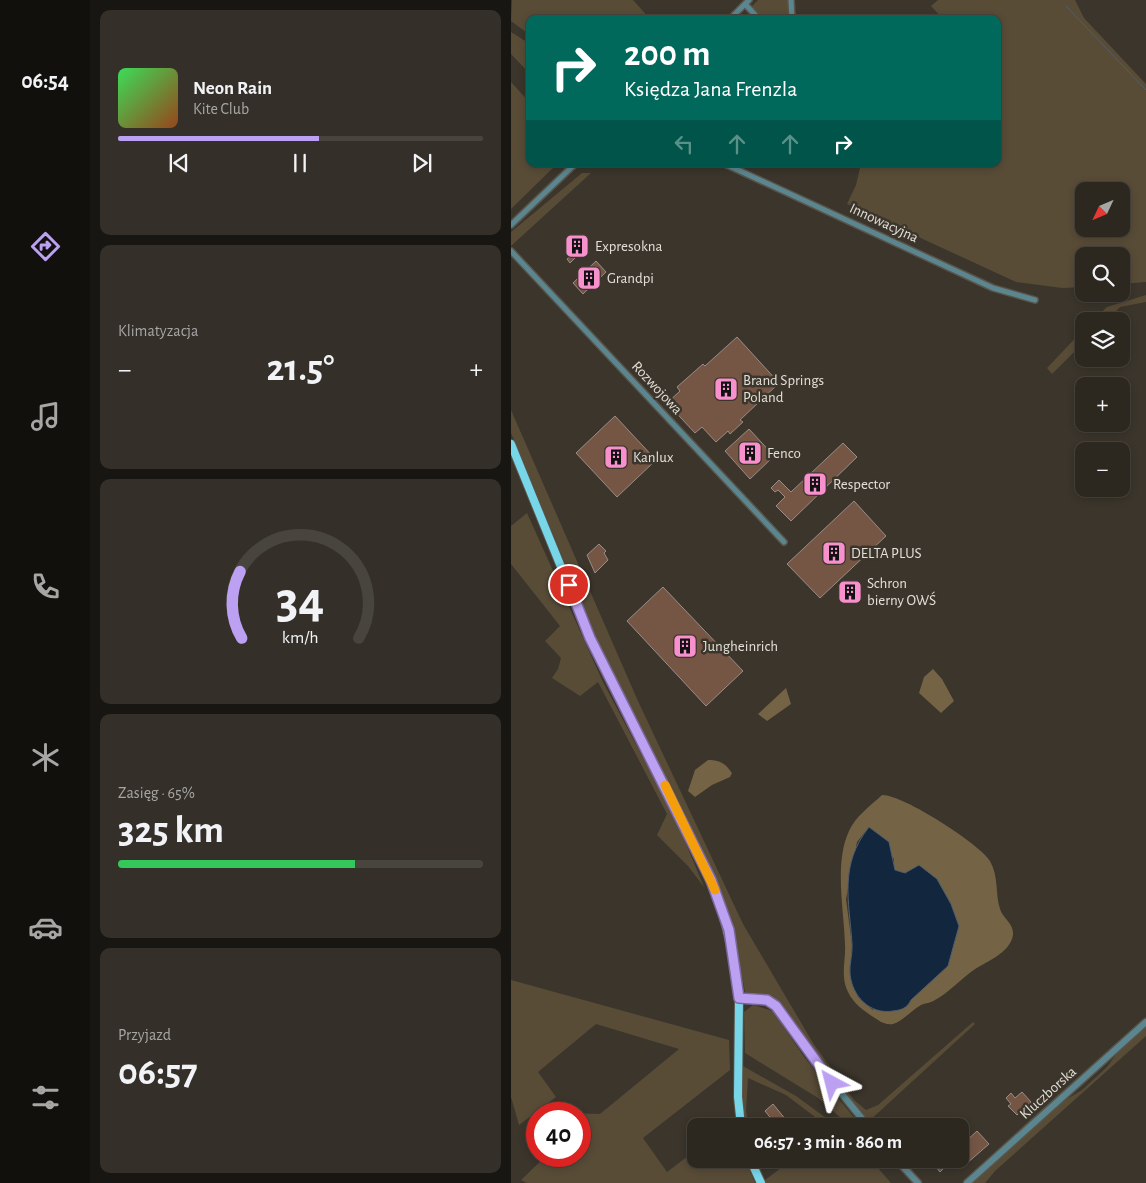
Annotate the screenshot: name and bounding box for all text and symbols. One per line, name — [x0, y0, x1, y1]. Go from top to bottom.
icon: right — [541, 35, 606, 100]
text: 200 m — [624, 37, 711, 72]
text: 06:54 — [21, 70, 69, 92]
text: Księdza Jana Frenzla — [624, 78, 797, 100]
text: Neon Rain — [193, 79, 272, 98]
text: Kite Club — [193, 101, 249, 117]
icon: left — [670, 130, 698, 158]
icon: ahead — [723, 130, 751, 158]
icon: ahead — [776, 130, 804, 158]
icon: right — [829, 130, 857, 158]
icon: previous — [165, 149, 193, 177]
icon: pause — [286, 149, 314, 177]
icon: next — [408, 149, 436, 177]
north arrow — [1075, 182, 1130, 238]
map controls — [1075, 182, 1130, 497]
street label: Innowacyjna — [847, 201, 921, 245]
icon: directions — [28, 229, 63, 264]
building icon: Expresokna — [564, 233, 590, 259]
place label: Expresokna — [595, 239, 662, 254]
button: search — [1075, 247, 1130, 302]
building icon: Grandpi — [576, 265, 602, 291]
place label: Grandpi — [607, 271, 654, 286]
button: layers — [1075, 312, 1130, 367]
text: Klimatyzacja — [118, 323, 198, 339]
text: 21.5° — [267, 350, 334, 388]
text: − — [118, 356, 131, 384]
text: + — [470, 356, 483, 384]
street label: Rozwojowa — [629, 359, 685, 417]
place label: Brand Springs Poland — [743, 373, 824, 405]
building icon: Brand Springs Poland — [713, 376, 739, 402]
button: + — [1075, 377, 1130, 432]
icon: music — [28, 399, 63, 434]
building icon: Fenco — [737, 440, 763, 466]
button: − — [1075, 442, 1130, 497]
building icon: Kanlux — [603, 444, 629, 470]
place label: Fenco — [767, 446, 801, 461]
place label: Kanlux — [633, 450, 674, 465]
building icon: Respector — [802, 471, 828, 497]
place label: Respector — [833, 477, 890, 492]
building icon: DELTA PLUS — [821, 540, 847, 566]
place label: DELTA PLUS — [851, 546, 922, 561]
pin — [548, 564, 590, 606]
icon: phone — [28, 569, 63, 604]
icon: arrive — [555, 571, 583, 599]
text: 34 — [276, 575, 325, 627]
place label: Schron bierny OWŚ — [867, 576, 936, 608]
building icon: Schron bierny OWŚ — [837, 579, 863, 605]
text: km/h — [282, 629, 319, 647]
building icon: Jungheinrich — [672, 633, 698, 659]
place label: Jungheinrich — [703, 639, 778, 654]
icon: climate — [28, 740, 63, 775]
text: Zasięg · 65% — [118, 785, 195, 801]
text: 325 km — [118, 812, 224, 850]
icon: car — [28, 910, 63, 945]
text: Przyjazd — [118, 1027, 171, 1043]
text: 06:57 — [118, 1054, 198, 1092]
position arrow — [805, 1056, 857, 1108]
street label: Kluczborska — [1017, 1064, 1079, 1122]
icon: filters — [28, 1080, 63, 1115]
speed limit sign: 40 — [526, 1102, 591, 1167]
text: 06:57 · 3 min · 860 m — [754, 1133, 902, 1152]

